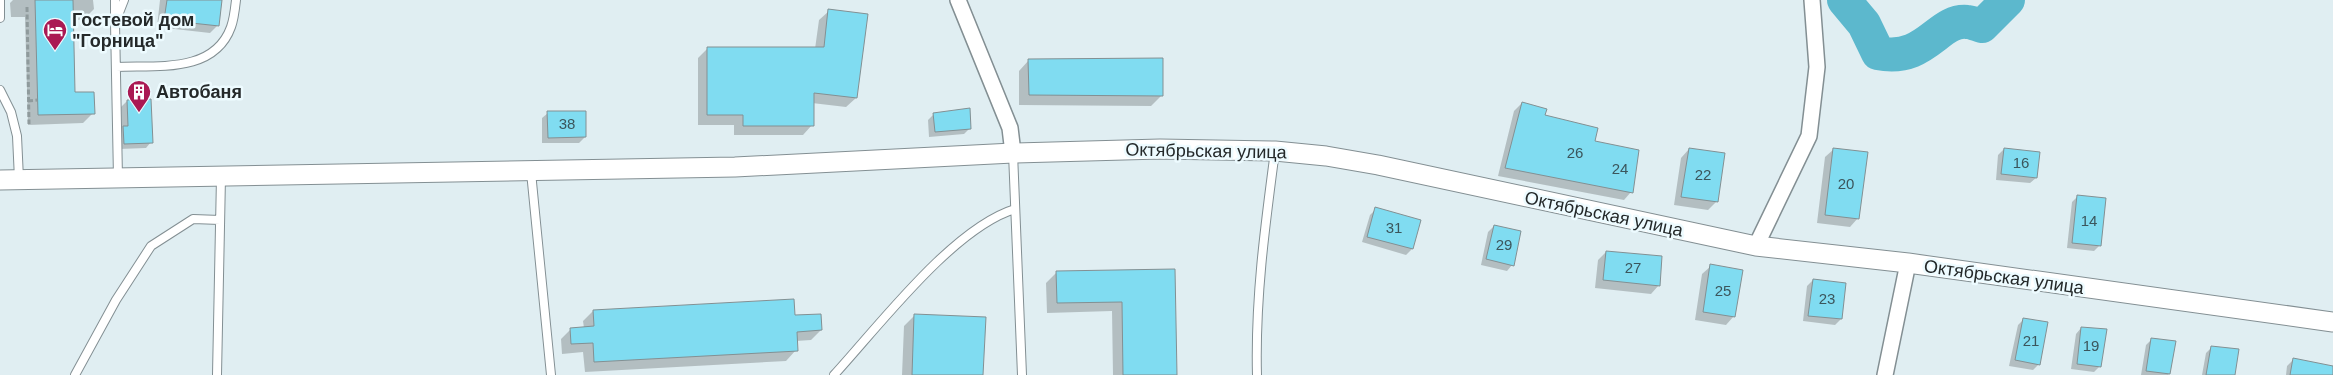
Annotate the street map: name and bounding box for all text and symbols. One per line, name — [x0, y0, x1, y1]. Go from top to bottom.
place label: Гостевой дом "Горница" — [72, 10, 194, 51]
hotel icon: Гостевой дом "Горница" — [42, 17, 68, 51]
building icon: Автобаня — [126, 79, 152, 113]
place label: Автобаня — [156, 82, 242, 102]
house number: 38 — [559, 115, 575, 132]
street label: Октябрьская улица — [1125, 140, 1288, 162]
house number: 26 — [1567, 144, 1583, 161]
house number: 16 — [2013, 154, 2029, 171]
house number: 24 — [1612, 160, 1628, 177]
house number: 22 — [1695, 166, 1711, 183]
house number: 20 — [1838, 175, 1854, 192]
street label: Октябрьская улица — [1523, 187, 1686, 241]
house number: 14 — [2081, 212, 2097, 229]
house number: 31 — [1386, 219, 1402, 236]
house number: 29 — [1496, 236, 1512, 253]
street label: Октябрьская улица — [1923, 256, 2086, 298]
house number: 27 — [1625, 259, 1641, 276]
house number: 25 — [1715, 282, 1731, 299]
house number: 23 — [1819, 290, 1835, 307]
house number: 21 — [2023, 332, 2039, 349]
house number: 19 — [2083, 337, 2099, 354]

